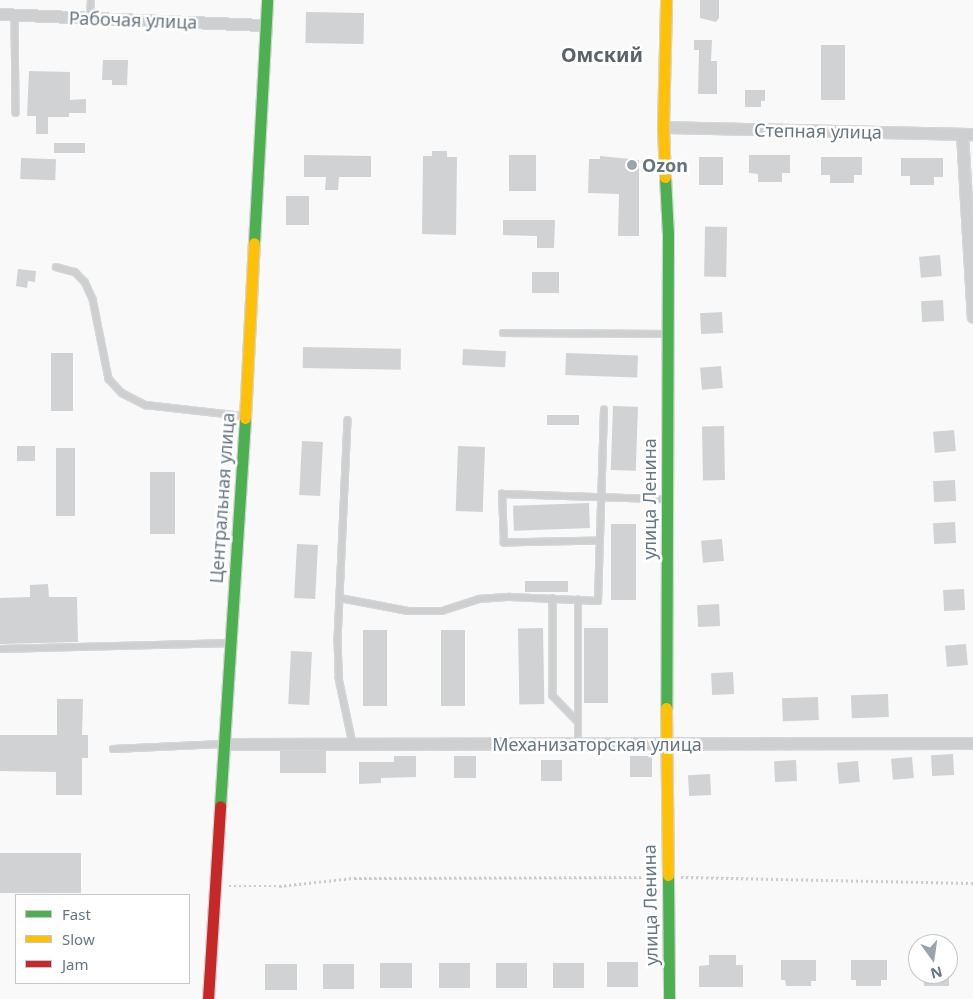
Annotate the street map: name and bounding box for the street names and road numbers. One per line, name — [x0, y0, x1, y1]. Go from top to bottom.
street label: Рабочая улица — [68, 7, 198, 33]
street label: Степная улица — [754, 119, 882, 143]
street label: Центральная улица — [205, 412, 239, 584]
street label: улица Ленина — [638, 438, 660, 560]
street label: Механизаторская улица — [492, 733, 702, 755]
street label: улица Ленина — [638, 844, 662, 966]

